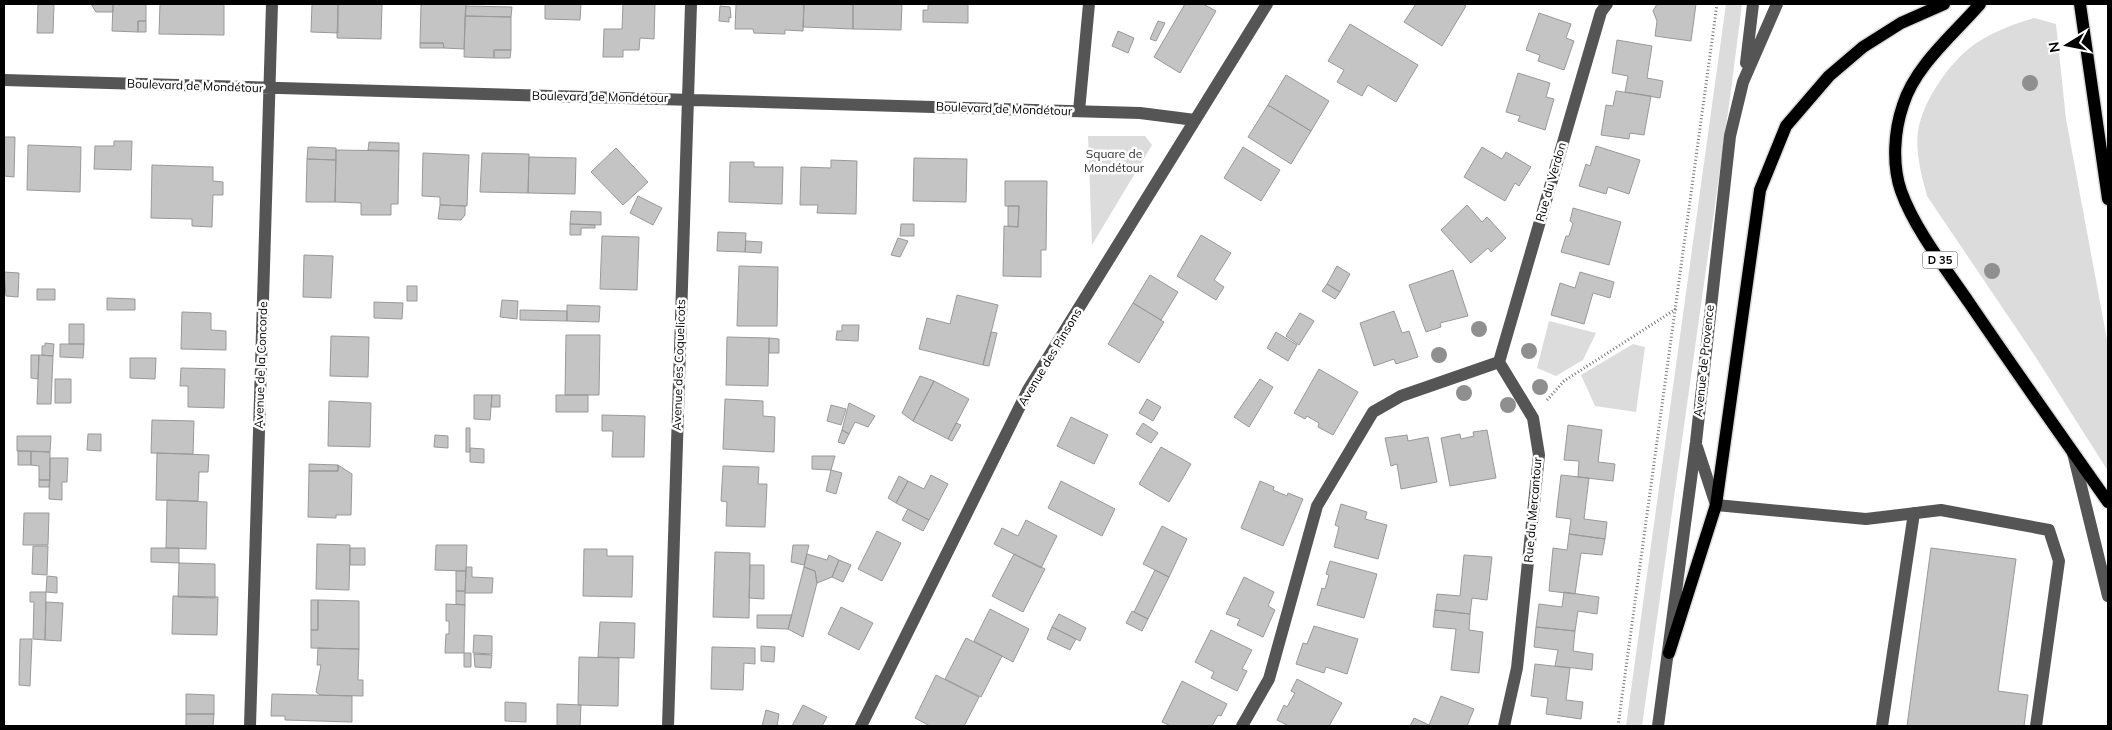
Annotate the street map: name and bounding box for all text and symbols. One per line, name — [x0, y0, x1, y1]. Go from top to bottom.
north arrow — [2042, 20, 2092, 70]
text: N — [2044, 40, 2064, 54]
street label: Boulevard de Mondétour — [127, 76, 264, 95]
street label: Boulevard de Mondétour — [532, 88, 669, 105]
street label: Boulevard de Mondétour — [936, 99, 1073, 118]
street label: Rue du Verdon — [1532, 141, 1569, 223]
park label: Square de Mondétour — [1084, 146, 1145, 175]
road number: D 35 — [1922, 252, 1958, 268]
street label: Avenue des Coquelicots — [669, 299, 688, 431]
street label: Avenue de la Concorde — [251, 301, 270, 429]
street label: Avenue de Provence — [1690, 304, 1717, 418]
street label: Avenue des Pinsons — [1014, 305, 1085, 408]
street label: Rue du Mercantour — [1520, 456, 1545, 563]

